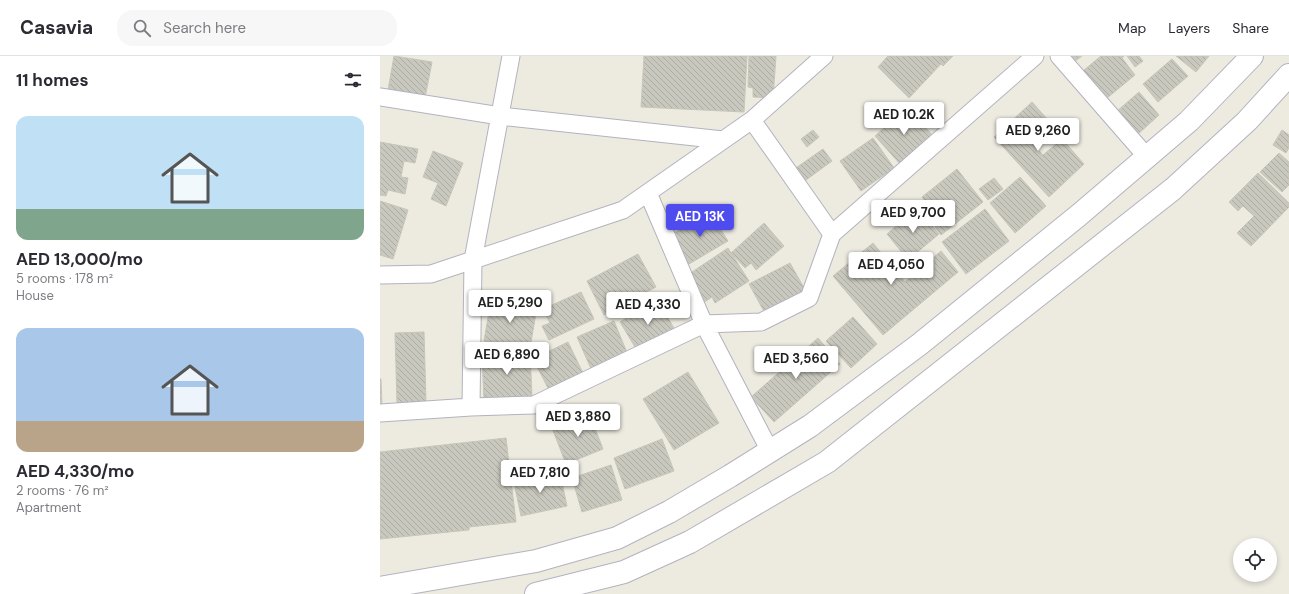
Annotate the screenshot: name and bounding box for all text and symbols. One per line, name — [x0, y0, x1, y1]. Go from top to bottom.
search box — [117, 10, 397, 46]
text: Casavia — [20, 15, 93, 40]
icon: search — [131, 17, 153, 39]
text: Search here — [163, 18, 246, 38]
text: Map — [1118, 19, 1146, 37]
text: Layers — [1168, 19, 1210, 37]
text: Share — [1232, 19, 1269, 37]
text: 11 homes — [16, 69, 89, 91]
icon: filters — [342, 69, 364, 91]
pin: AED 10.2K — [858, 102, 950, 136]
text: AED 10.2K — [873, 106, 935, 123]
pin: AED 9,260 — [992, 118, 1084, 152]
text: AED 9,260 — [1005, 122, 1071, 139]
icon: home — [154, 142, 226, 214]
pin: AED 9,700 — [867, 200, 959, 234]
pin: AED 13K — [663, 204, 737, 238]
text: AED 9,700 — [880, 204, 946, 221]
text: AED 13K — [675, 208, 725, 225]
text: AED 13,000/mo — [16, 248, 143, 270]
pin: AED 4,050 — [845, 252, 937, 286]
text: AED 4,050 — [857, 256, 925, 273]
text: 5 rooms · 178 m² — [16, 270, 113, 287]
text: House — [16, 287, 54, 304]
pin: AED 5,290 — [464, 290, 556, 324]
pin: AED 4,330 — [602, 292, 694, 326]
text: AED 5,290 — [477, 294, 543, 311]
text: AED 4,330 — [615, 296, 681, 313]
pin: AED 6,890 — [461, 342, 553, 376]
text: AED 6,890 — [474, 346, 540, 363]
pin: AED 3,560 — [750, 346, 842, 380]
text: AED 3,560 — [763, 350, 829, 367]
icon: home — [154, 354, 226, 426]
pin: AED 3,880 — [532, 404, 624, 438]
text: AED 3,880 — [545, 408, 611, 425]
text: AED 4,330/mo — [16, 460, 134, 482]
pin: AED 7,810 — [494, 460, 586, 494]
text: AED 7,810 — [510, 464, 570, 481]
text: 2 rooms · 76 m² — [16, 482, 109, 499]
text: Apartment — [16, 499, 81, 516]
map controls — [1233, 538, 1277, 582]
button: locate — [1233, 538, 1277, 582]

